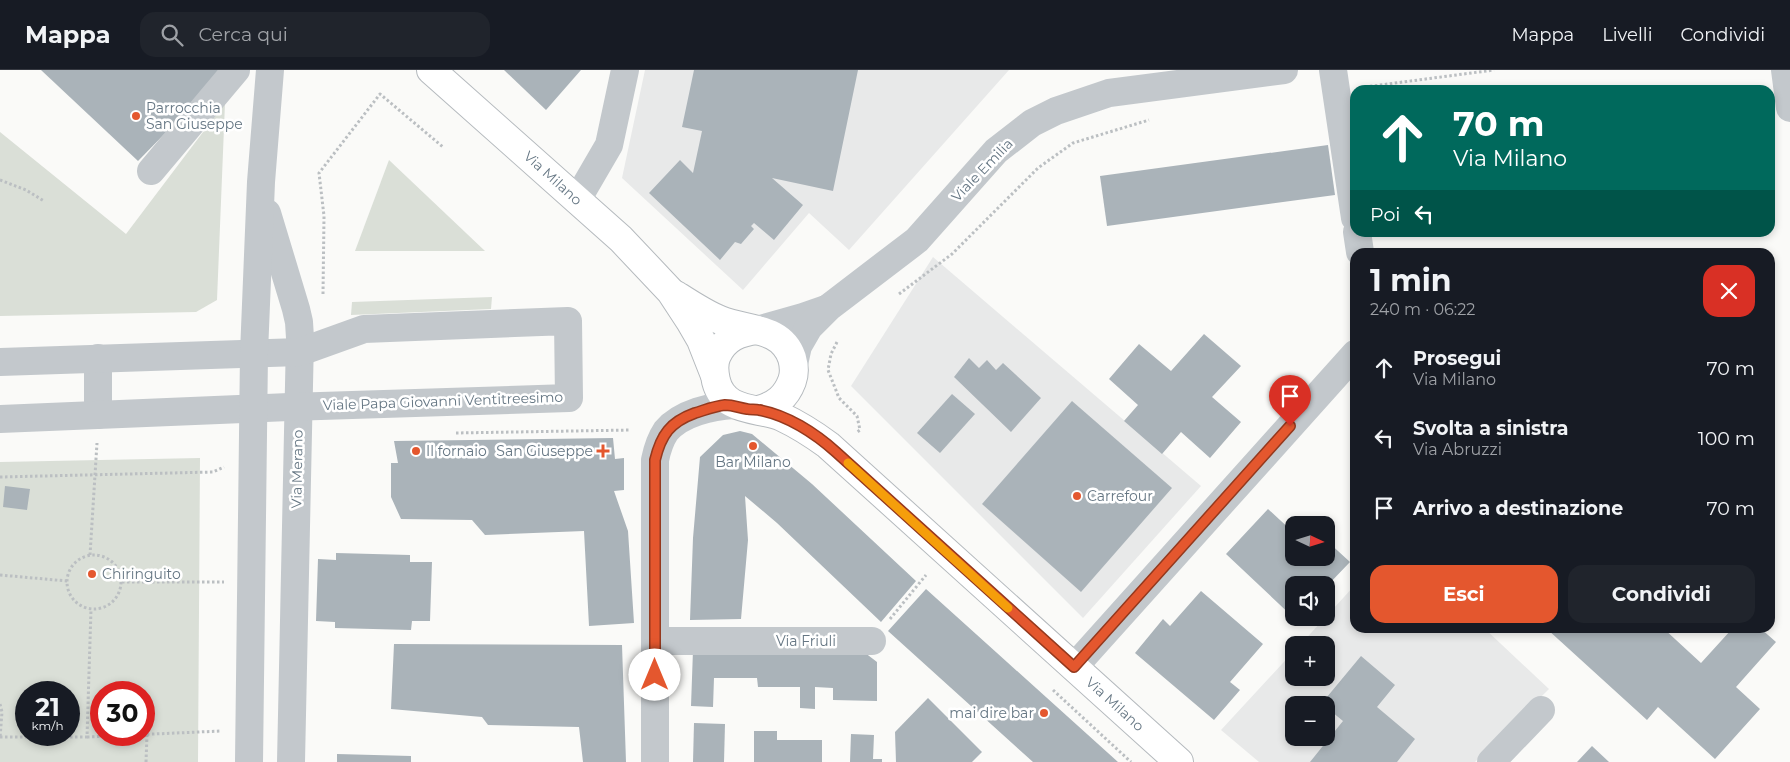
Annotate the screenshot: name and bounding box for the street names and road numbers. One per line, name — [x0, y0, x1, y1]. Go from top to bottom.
street label: Viale Emilia — [947, 135, 1017, 205]
street label: Via Milano — [520, 147, 586, 209]
street label: Viale Papa Giovanni Ventitreesimo — [322, 388, 564, 414]
street label: Via Merano — [287, 429, 307, 508]
street label: Via Friuli — [776, 632, 836, 650]
street label: Via Milano — [1082, 673, 1148, 735]

